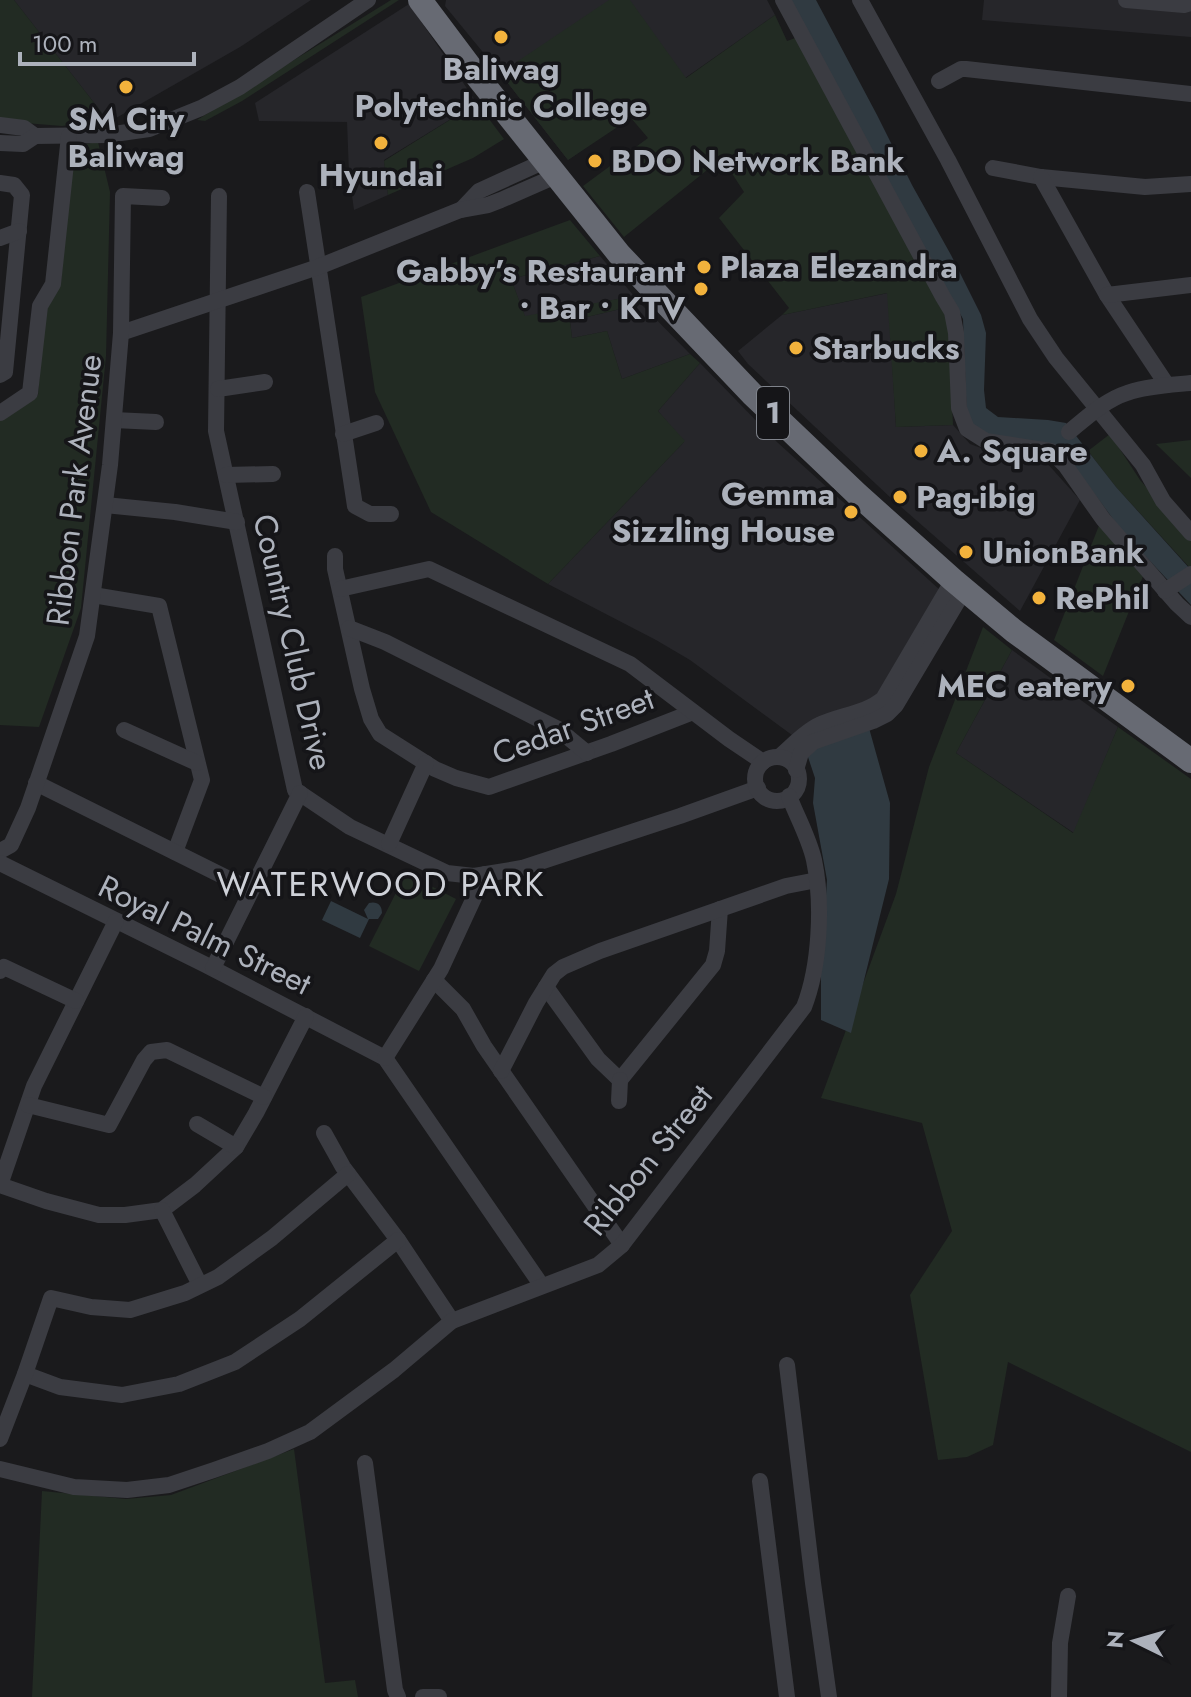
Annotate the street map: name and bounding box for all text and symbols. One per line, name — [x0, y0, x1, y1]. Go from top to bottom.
scale bar — [20, 16, 194, 66]
text: 100 m — [32, 26, 98, 61]
marker: Baliwag Polytechnic College — [492, 28, 510, 46]
place label: Baliwag Polytechnic College — [354, 46, 648, 129]
marker: SM City Baliwag — [117, 78, 135, 96]
place label: SM City Baliwag — [67, 96, 185, 179]
marker: Hyundai — [372, 134, 390, 152]
place label: BDO Network Bank — [611, 138, 905, 184]
place label: Hyundai — [319, 152, 443, 198]
marker: BDO Network Bank — [586, 152, 604, 170]
place label: Plaza Elezandra — [720, 244, 958, 290]
place label: Gabby’s Restaurant • Bar • KTV — [396, 248, 686, 331]
marker: Plaza Elezandra — [695, 258, 713, 276]
marker: Gabby’s Restaurant • Bar • KTV — [692, 280, 710, 298]
place label: Starbucks — [812, 325, 960, 371]
marker: Starbucks — [787, 339, 805, 357]
street label: Ribbon Park Avenue — [35, 352, 113, 628]
road number: 1 — [757, 387, 789, 439]
place label: A. Square — [936, 428, 1088, 474]
marker: A. Square — [912, 442, 930, 460]
place label: Gemma Sizzling House — [611, 471, 835, 554]
place label: Pag-ibig — [916, 474, 1036, 520]
marker: Pag-ibig — [891, 488, 909, 506]
marker: Gemma Sizzling House — [842, 503, 860, 521]
street label: Country Club Drive — [241, 509, 345, 775]
place label: UnionBank — [982, 529, 1145, 575]
marker: UnionBank — [957, 543, 975, 561]
place label: RePhil — [1055, 575, 1150, 621]
marker: RePhil — [1030, 589, 1048, 607]
place label: MEC eatery — [937, 663, 1112, 709]
street label: Cedar Street — [486, 675, 661, 777]
marker: MEC eatery — [1119, 677, 1137, 695]
district label: WATERWOOD PARK — [216, 860, 546, 909]
street label: Royal Palm Street — [91, 864, 319, 1007]
street label: Ribbon Street — [573, 1074, 724, 1246]
north arrow — [1095, 1601, 1175, 1681]
text: N — [1098, 1629, 1132, 1649]

